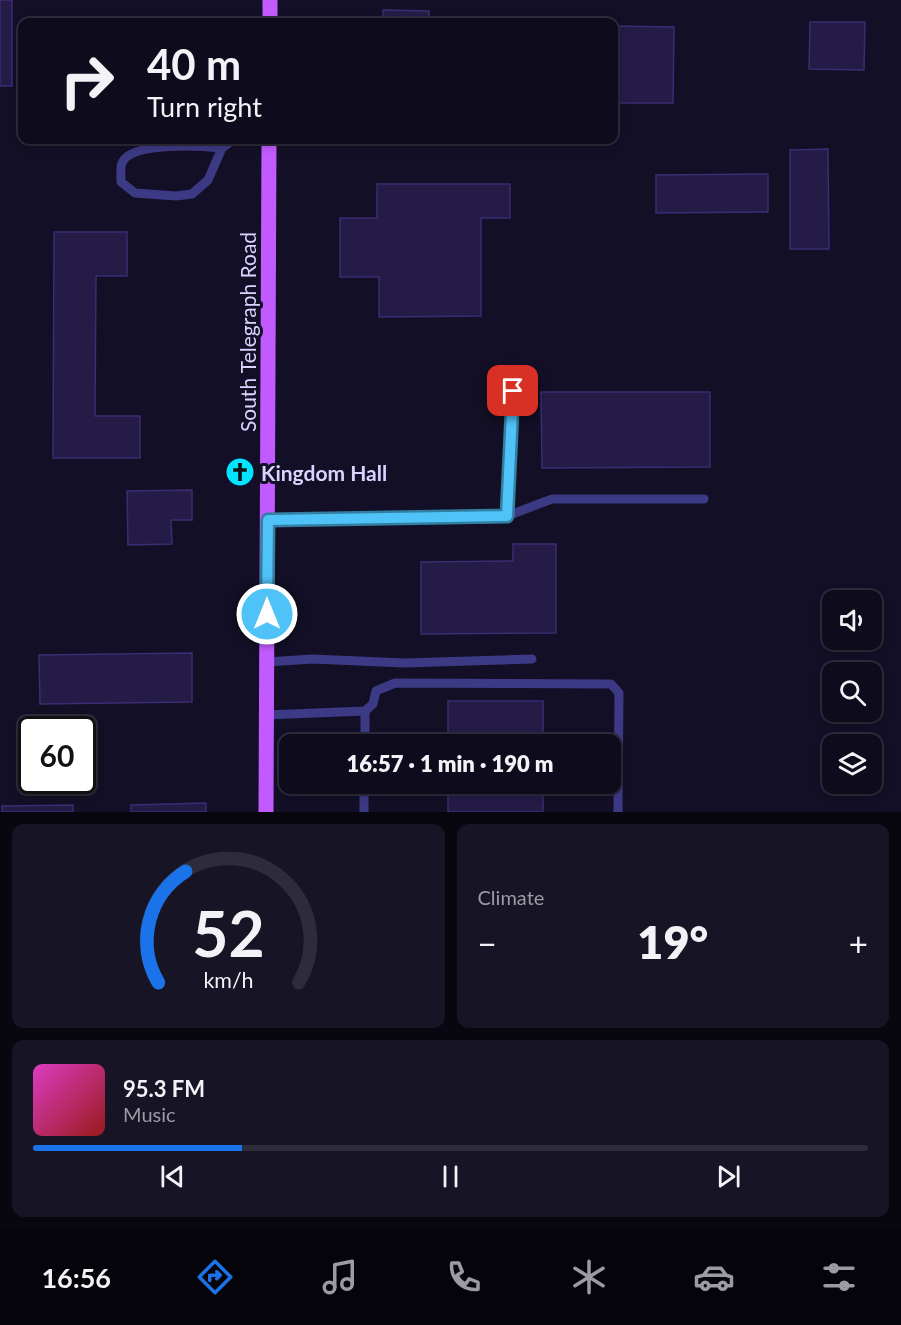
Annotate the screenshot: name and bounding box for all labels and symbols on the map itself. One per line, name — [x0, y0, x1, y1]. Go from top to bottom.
street label: South Telegraph Road — [235, 232, 260, 432]
pin — [487, 365, 538, 416]
church icon: Kingdom Hall — [224, 456, 256, 488]
place label: Kingdom Hall — [261, 460, 387, 485]
position arrow — [235, 582, 299, 646]
speed limit sign: 60 — [18, 716, 96, 794]

